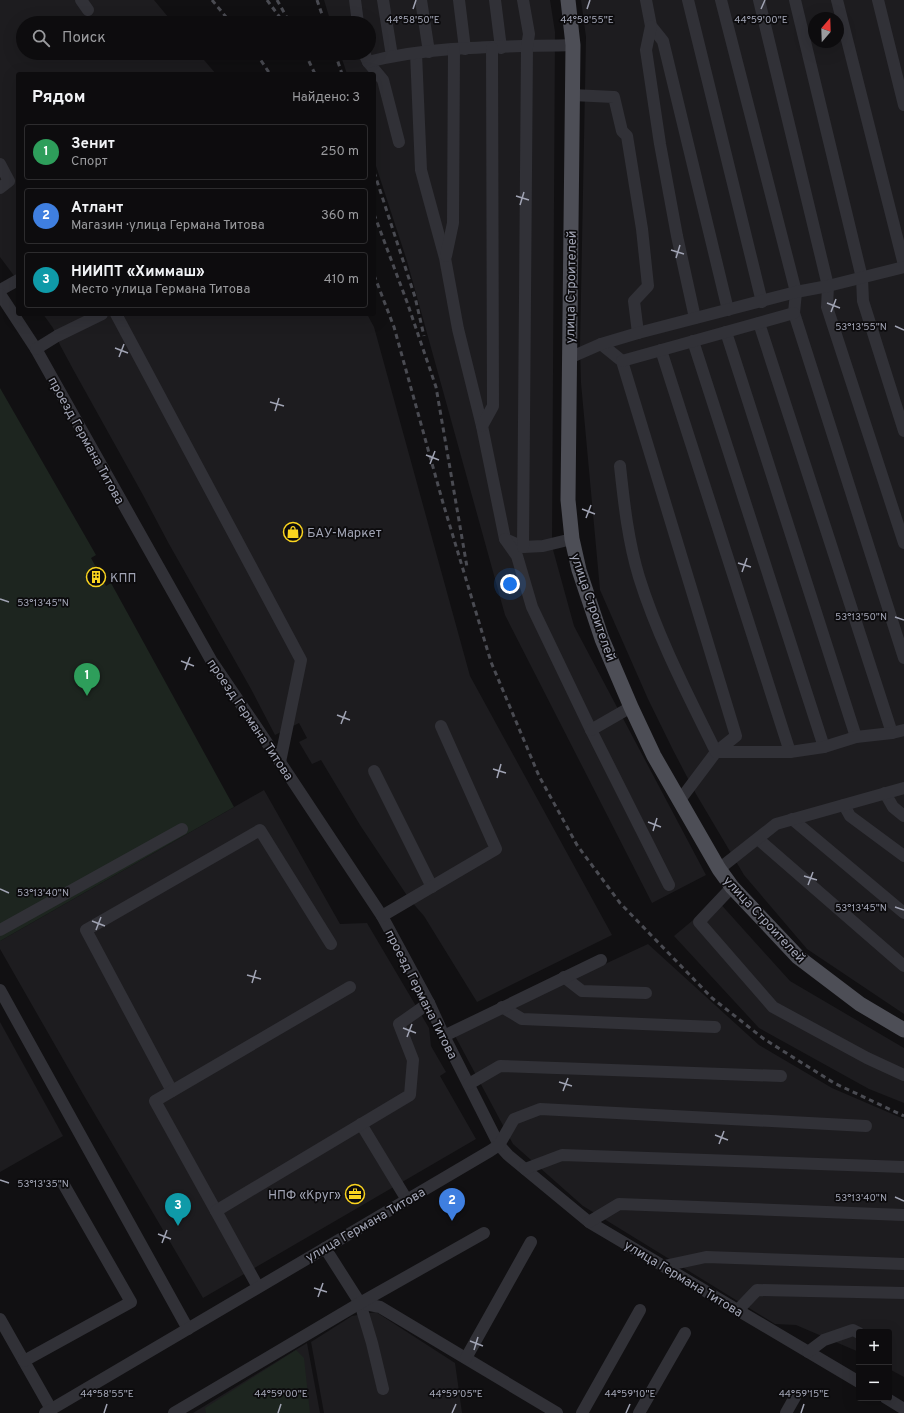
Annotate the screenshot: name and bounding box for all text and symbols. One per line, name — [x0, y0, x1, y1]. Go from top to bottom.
north arrow — [808, 12, 844, 48]
text: 44°58'50"E — [386, 14, 440, 27]
text: 44°58'55"E — [560, 14, 614, 27]
text: 44°59'00"E — [734, 14, 788, 27]
search box — [16, 16, 376, 60]
icon: search — [30, 27, 52, 49]
text: Поиск — [62, 29, 106, 48]
text: Рядом — [32, 87, 85, 109]
text: Найдено: 3 — [292, 90, 360, 106]
text: Зенит — [71, 135, 115, 154]
text: 1 — [43, 144, 49, 160]
text: 250 m — [321, 144, 359, 160]
text: Спорт — [71, 154, 108, 170]
text: Атлант — [71, 199, 123, 218]
text: 2 — [42, 208, 50, 224]
text: 360 m — [321, 208, 359, 224]
text: Магазин · улица Германа Титова — [71, 218, 265, 234]
street label: улица Строителей — [563, 230, 581, 344]
text: НИИПТ «Химмаш» — [71, 263, 205, 282]
text: 3 — [42, 272, 50, 288]
text: 410 m — [324, 272, 359, 288]
text: Место · улица Германа Титова — [71, 282, 250, 298]
text: 53°13'55"N — [835, 321, 887, 334]
street label: проезд Германа Титова — [44, 374, 127, 508]
shop icon: БАУ-Маркет — [282, 521, 304, 543]
place label: БАУ-Маркет — [307, 526, 382, 542]
street label: улица Строителей — [566, 552, 618, 664]
building icon: КПП — [85, 566, 107, 588]
place label: КПП — [110, 571, 136, 587]
your location — [500, 574, 520, 594]
text: 53°13'45"N — [17, 597, 69, 610]
text: 53°13'50"N — [835, 611, 887, 624]
street label: проезд Германа Титова — [203, 656, 296, 784]
pin: 1 — [74, 663, 100, 696]
street label: улица Строителей — [719, 874, 808, 967]
text: 53°13'40"N — [17, 887, 69, 900]
text: 53°13'45"N — [835, 902, 887, 915]
street label: проезд Германа Титова — [381, 927, 460, 1062]
text: 53°13'35"N — [17, 1178, 69, 1191]
office icon: НПФ «Круг» — [344, 1183, 366, 1205]
street label: улица Германа Титова — [303, 1185, 429, 1267]
place label: НПФ «Круг» — [268, 1188, 341, 1204]
pin: 2 — [439, 1188, 465, 1221]
text: 53°13'40"N — [835, 1192, 887, 1205]
pin: 3 — [165, 1193, 191, 1226]
street label: улица Германа Титова — [621, 1238, 745, 1322]
map controls — [856, 1329, 892, 1401]
button: + — [856, 1329, 892, 1365]
button: − — [856, 1365, 892, 1401]
text: 44°58'55"E — [80, 1388, 134, 1401]
text: 44°59'00"E — [254, 1388, 308, 1401]
text: 44°59'05"E — [429, 1388, 483, 1401]
text: 44°59'10"E — [605, 1388, 655, 1401]
text: 44°59'15"E — [779, 1388, 829, 1401]

